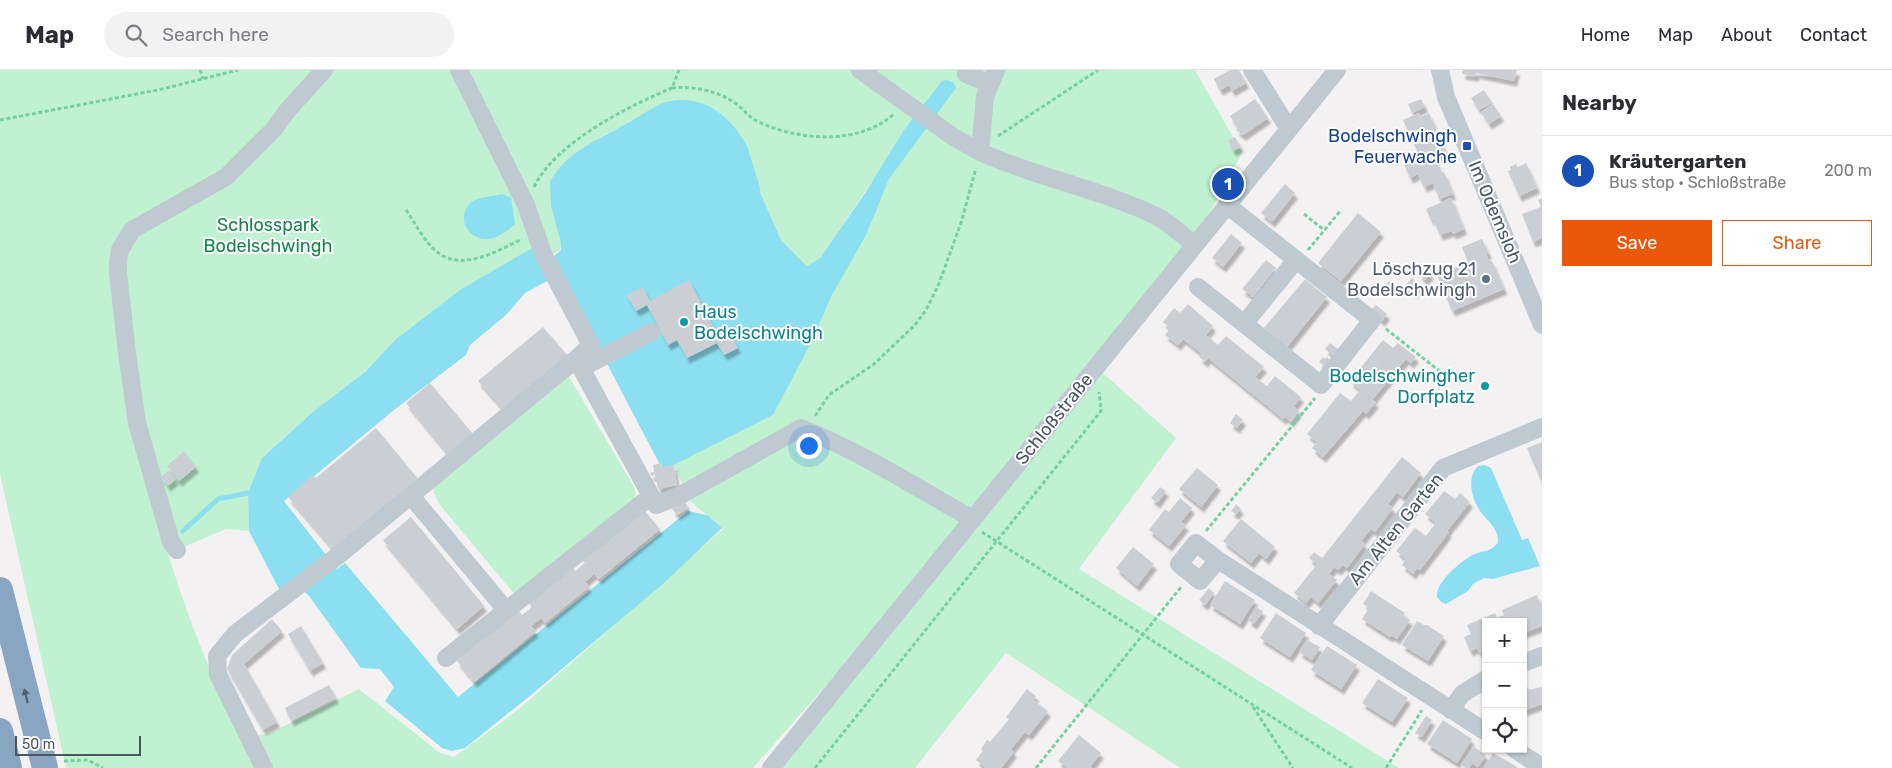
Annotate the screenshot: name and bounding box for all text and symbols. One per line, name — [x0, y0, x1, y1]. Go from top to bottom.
search box — [104, 12, 454, 57]
text: Map — [25, 21, 74, 49]
icon: search — [122, 21, 150, 49]
text: Search here — [162, 23, 269, 46]
text: Home — [1581, 24, 1630, 46]
text: Map — [1658, 24, 1693, 46]
text: About — [1721, 24, 1772, 46]
text: Contact — [1800, 24, 1867, 46]
text: Nearby — [1562, 90, 1637, 115]
place label: Bodelschwingh Feuerwache — [1328, 125, 1457, 168]
marker: Bodelschwingh Feuerwache — [1461, 140, 1473, 152]
text: Kräutergarten — [1609, 150, 1746, 173]
street label: Im Odemsloh — [1464, 157, 1526, 267]
text: 1 — [1574, 161, 1582, 180]
text: 200 m — [1824, 161, 1872, 180]
pin: 1 — [1212, 165, 1244, 203]
text: Bus stop · Schloßstraße — [1609, 173, 1786, 192]
park label: Schlosspark Bodelschwingh — [204, 214, 332, 257]
button: Save — [1562, 220, 1712, 266]
button: Share — [1722, 220, 1872, 266]
place label: Löschzug 21 Bodelschwingh — [1347, 258, 1476, 301]
marker: Löschzug 21 Bodelschwingh — [1480, 273, 1492, 285]
place label: Haus Bodelschwingh — [694, 301, 823, 344]
marker: Haus Bodelschwingh — [678, 316, 690, 328]
place label: Bodelschwingher Dorfplatz — [1329, 365, 1475, 408]
street label: Schloßstraße — [1011, 369, 1097, 469]
marker: Bodelschwingher Dorfplatz — [1479, 380, 1491, 392]
your location — [796, 433, 822, 459]
street label: Am Alten Garten — [1344, 468, 1448, 590]
map controls — [1482, 618, 1527, 753]
button: + — [1482, 618, 1527, 663]
button: − — [1482, 663, 1527, 708]
one-way arrow — [22, 689, 30, 704]
button: locate — [1482, 708, 1527, 753]
scale bar — [15, 733, 141, 756]
text: 50 m — [22, 736, 55, 753]

